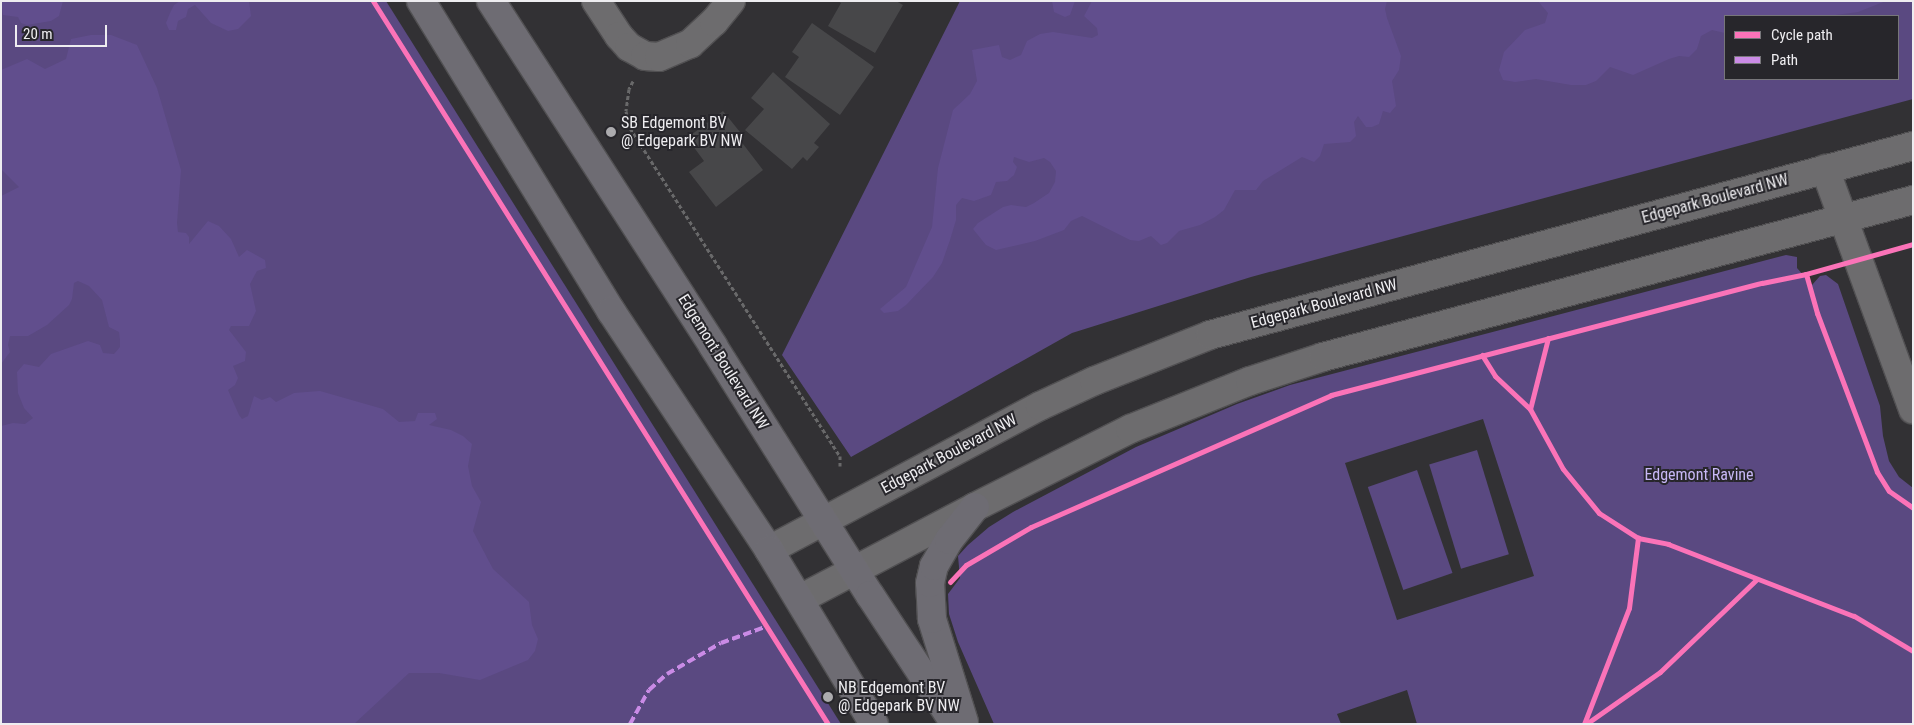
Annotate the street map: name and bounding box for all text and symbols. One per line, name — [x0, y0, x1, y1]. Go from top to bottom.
scale bar — [18, 15, 110, 47]
legend — [1724, 15, 1899, 80]
text: 20 m — [23, 25, 53, 43]
text: Cycle path — [1771, 26, 1833, 44]
text: Path — [1771, 51, 1798, 69]
place label: SB Edgemont BV @ Edgepark BV NW — [621, 113, 743, 151]
marker: SB Edgemont BV @ Edgepark BV NW — [605, 126, 617, 138]
street label: Edgepark Boulevard NW — [1640, 170, 1790, 228]
street label: Edgepark Boulevard NW — [1249, 275, 1399, 333]
street label: Edgemont Boulevard NW — [674, 291, 772, 433]
street label: Edgepark Boulevard NW — [878, 410, 1020, 498]
park label: Edgemont Ravine — [1644, 465, 1754, 485]
place label: NB Edgemont BV @ Edgepark BV NW — [838, 678, 960, 716]
marker: NB Edgemont BV @ Edgepark BV NW — [822, 691, 834, 703]

